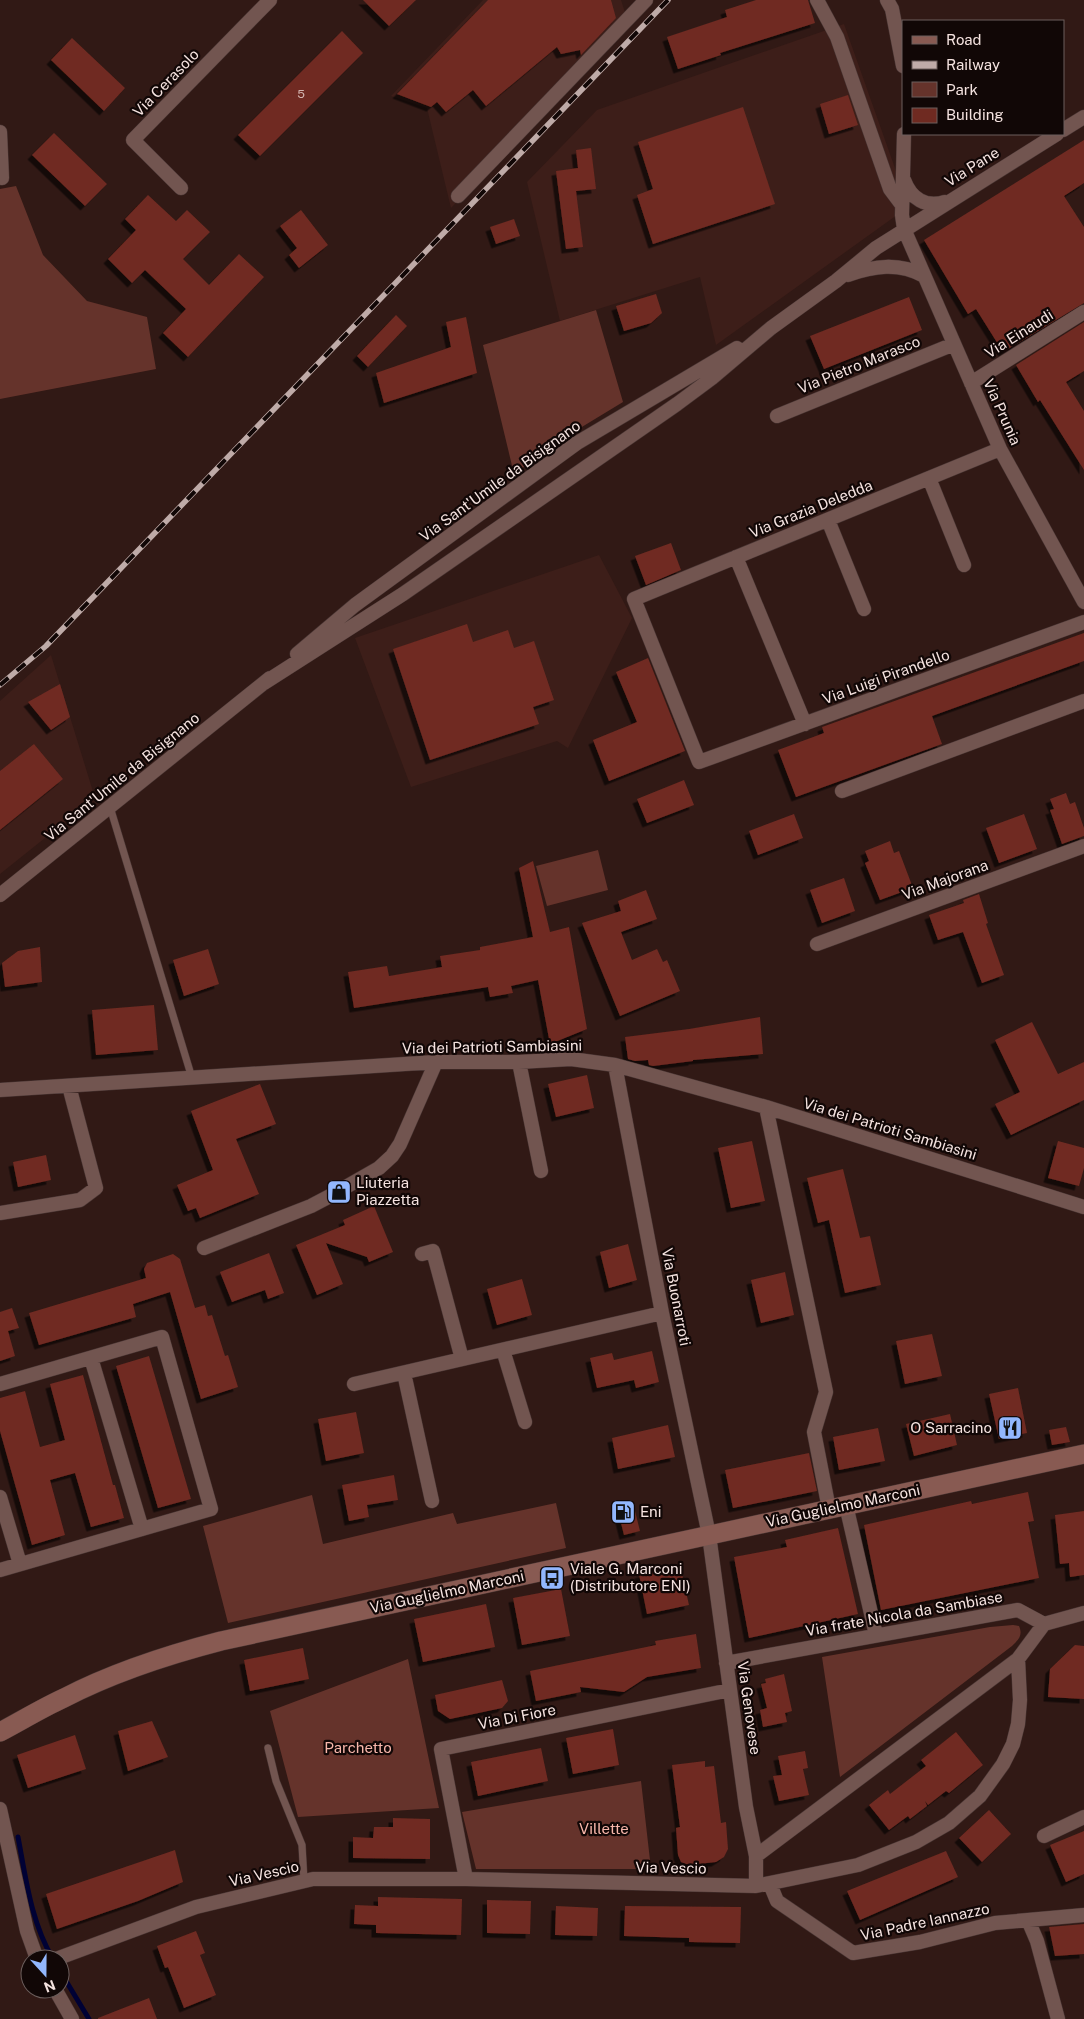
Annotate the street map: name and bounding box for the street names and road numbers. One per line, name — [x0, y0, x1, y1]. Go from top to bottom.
street label: Via Cerasolo — [129, 45, 202, 120]
street label: Via Pane — [942, 143, 1002, 190]
street label: Via Einaudi — [982, 306, 1056, 361]
street label: Via Pietro Marasco — [795, 332, 922, 397]
street label: Via Prunia — [980, 376, 1025, 448]
street label: Via Sant'Umile da Bisignano — [416, 417, 583, 545]
street label: Via Grazia Deledda — [747, 476, 875, 541]
street label: Via Luigi Pirandello — [820, 646, 952, 707]
street label: Via Sant'Umile da Bisignano — [41, 709, 203, 844]
street label: Via Majorana — [899, 856, 990, 903]
street label: Via dei Patrioti Sambiasini — [402, 1036, 582, 1057]
street label: Via dei Patrioti Sambiasini — [801, 1094, 979, 1163]
street label: Via Buonarroti — [659, 1247, 694, 1347]
street label: Via Guglielmo Marconi — [764, 1481, 922, 1530]
street label: Via Guglielmo Marconi — [368, 1567, 526, 1616]
street label: Via frate Nicola da Sambiase — [804, 1588, 1004, 1639]
street label: Via Genovese — [735, 1660, 764, 1756]
street label: Via Di Fiore — [477, 1701, 557, 1732]
street label: Via Vescio — [227, 1857, 300, 1890]
street label: Via Vescio — [635, 1858, 707, 1877]
street label: Via Padre Iannazzo — [859, 1900, 991, 1943]

